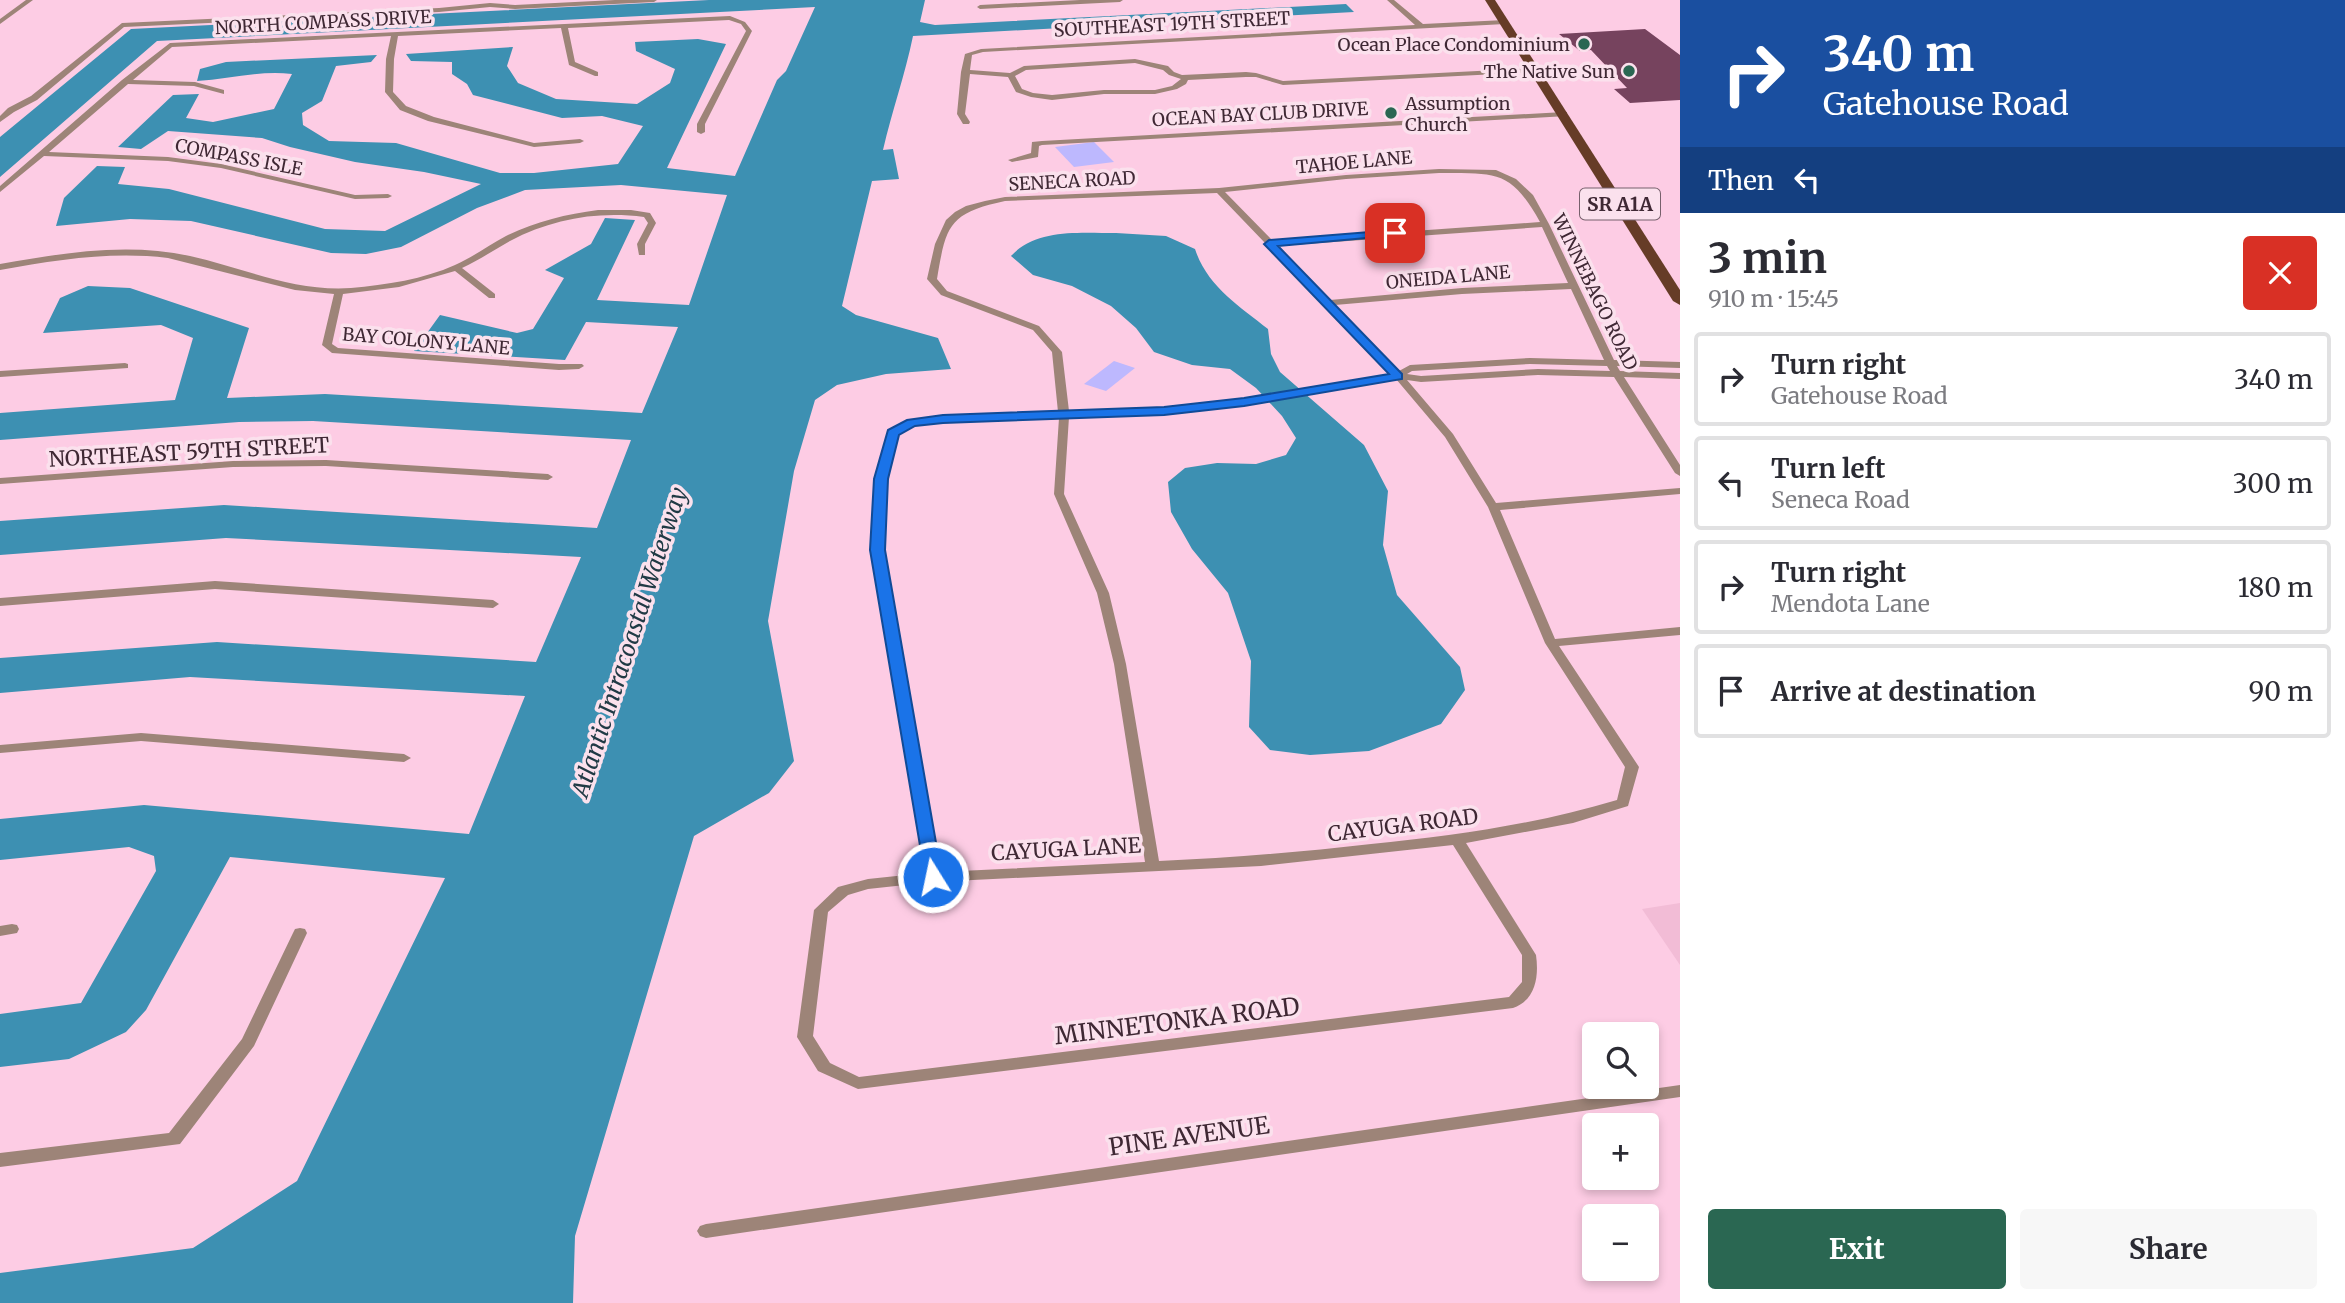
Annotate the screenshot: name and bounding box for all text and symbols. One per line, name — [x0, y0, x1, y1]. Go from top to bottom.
street label: NORTH COMPASS DRIVE — [214, 5, 432, 39]
street label: SOUTHEAST 19TH STREET — [1053, 6, 1291, 42]
text: 340 m — [1823, 23, 1974, 84]
icon: right — [1708, 28, 1799, 119]
place label: Ocean Place Condominium — [1338, 33, 1570, 56]
marker: Ocean Place Condominium — [1576, 36, 1592, 52]
place label: The Native Sun — [1484, 60, 1615, 83]
marker: The Native Sun — [1621, 63, 1637, 79]
text: Gatehouse Road — [1823, 84, 2069, 124]
place label: Assumption Church — [1404, 92, 1511, 136]
street label: OCEAN BAY CLUB DRIVE — [1151, 97, 1369, 131]
marker: Assumption Church — [1383, 105, 1399, 121]
street label: COMPASS ISLE — [173, 133, 305, 181]
street label: TAHOE LANE — [1295, 145, 1414, 179]
icon: left — [1788, 161, 1826, 199]
text: Then — [1708, 164, 1774, 197]
street label: SENECA ROAD — [1008, 166, 1136, 196]
road number: SR A1A — [1580, 188, 1660, 220]
pin — [1365, 203, 1425, 263]
street label: WINNEBAGO ROAD — [1547, 209, 1643, 374]
icon: arrive — [1376, 214, 1414, 252]
text: 3 min — [1708, 232, 1827, 284]
button: close — [2243, 236, 2317, 310]
street label: ONEIDA LANE — [1385, 260, 1512, 294]
text: 910 m · 15:45 — [1708, 284, 1839, 313]
street label: BAY COLONY LANE — [341, 322, 511, 360]
text: Turn right — [1771, 348, 1906, 381]
icon: right — [1712, 360, 1750, 398]
text: 340 m — [2234, 363, 2313, 396]
text: Gatehouse Road — [1771, 381, 1948, 410]
street label: NORTHEAST 59TH STREET — [48, 431, 330, 473]
text: Turn left — [1771, 452, 1885, 485]
icon: left — [1712, 464, 1750, 502]
text: 300 m — [2233, 467, 2313, 500]
water label: Atlantic Intracoastal Waterway — [565, 484, 693, 802]
text: Seneca Road — [1771, 485, 1910, 514]
text: Turn right — [1771, 556, 1906, 589]
icon: right — [1712, 568, 1750, 606]
text: 180 m — [2238, 571, 2313, 604]
text: Mendota Lane — [1771, 589, 1930, 618]
icon: arrive — [1712, 672, 1750, 710]
text: Arrive at destination — [1771, 675, 2036, 708]
text: 90 m — [2249, 675, 2313, 708]
street label: CAYUGA ROAD — [1326, 802, 1480, 848]
street label: CAYUGA LANE — [990, 832, 1142, 866]
position arrow — [896, 840, 970, 914]
street label: MINNETONKA ROAD — [1053, 991, 1301, 1051]
map controls — [1582, 1022, 1659, 1281]
button: search — [1582, 1022, 1659, 1099]
street label: PINE AVENUE — [1107, 1109, 1272, 1163]
button: + — [1582, 1113, 1659, 1190]
button: − — [1582, 1204, 1659, 1281]
button: Exit — [1708, 1209, 2006, 1289]
button: Share — [2020, 1209, 2317, 1289]

